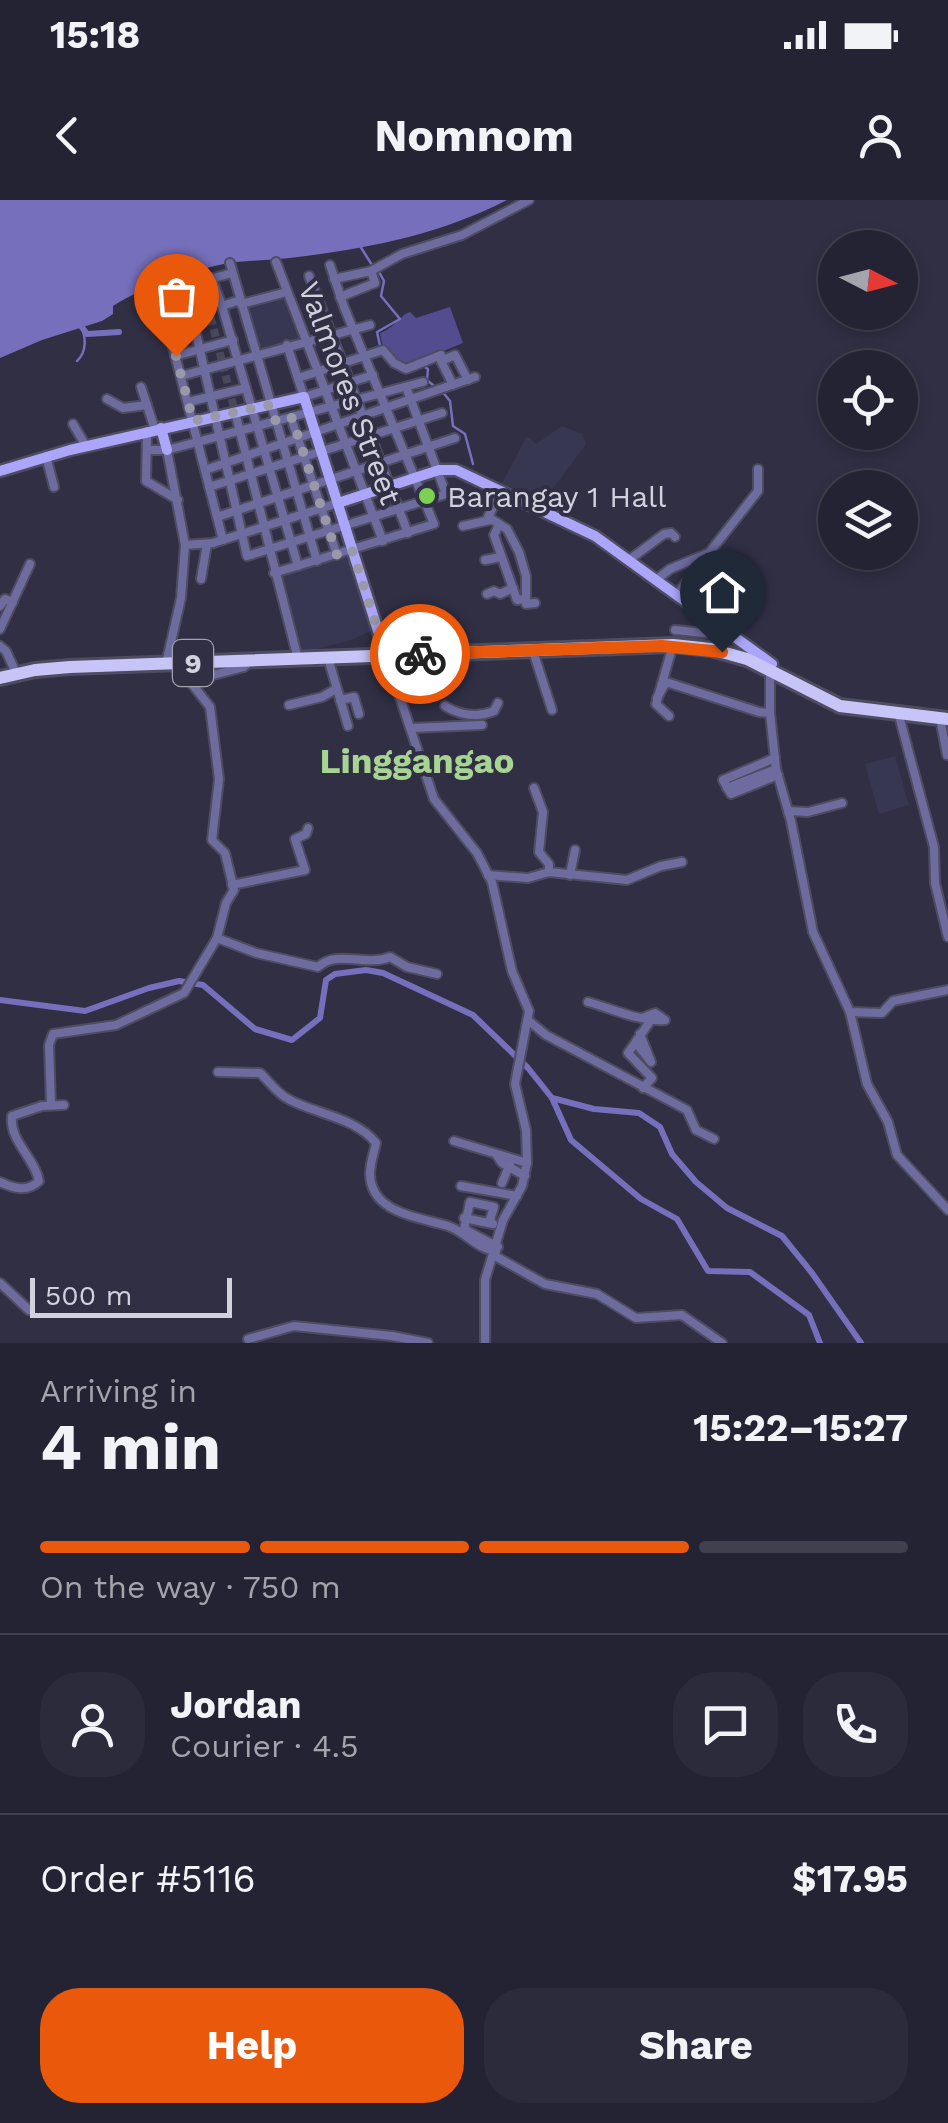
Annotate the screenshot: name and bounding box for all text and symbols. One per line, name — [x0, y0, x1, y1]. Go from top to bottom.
text: 15:18 — [50, 13, 140, 57]
icon: back — [40, 108, 95, 163]
icon: person — [853, 108, 908, 163]
text: Nomnom — [374, 109, 574, 162]
north arrow — [818, 230, 918, 330]
map controls — [818, 230, 918, 570]
pin — [134, 254, 219, 357]
icon: bag — [149, 269, 204, 324]
street label: Valmores Street — [291, 277, 409, 510]
button: locate — [818, 350, 918, 450]
button: layers — [818, 470, 918, 570]
place label: Barangay 1 Hall — [447, 479, 666, 514]
marker: Barangay 1 Hall — [416, 485, 438, 507]
pin — [680, 550, 765, 653]
icon: home — [695, 565, 750, 620]
courier — [370, 604, 470, 704]
icon: bike — [393, 627, 448, 682]
road number: 9 — [173, 640, 213, 686]
district label: Linggangao — [320, 740, 515, 782]
scale bar — [30, 1273, 232, 1318]
text: 500 m — [45, 1279, 132, 1312]
text: Arriving in — [40, 1372, 197, 1410]
text: 15:22–15:27 — [693, 1406, 908, 1450]
text: 4 min — [40, 1409, 221, 1485]
text: On the way · 750 m — [40, 1568, 341, 1606]
button: person — [40, 1672, 145, 1777]
button: chat — [673, 1672, 778, 1777]
button: phone — [803, 1672, 908, 1777]
text: Jordan — [170, 1683, 302, 1727]
text: Courier · 4.5 — [170, 1727, 359, 1765]
text: Order #5116 — [40, 1857, 256, 1901]
text: $17.95 — [792, 1857, 908, 1901]
button: Help — [40, 1988, 464, 2103]
button: Share — [484, 1988, 908, 2103]

